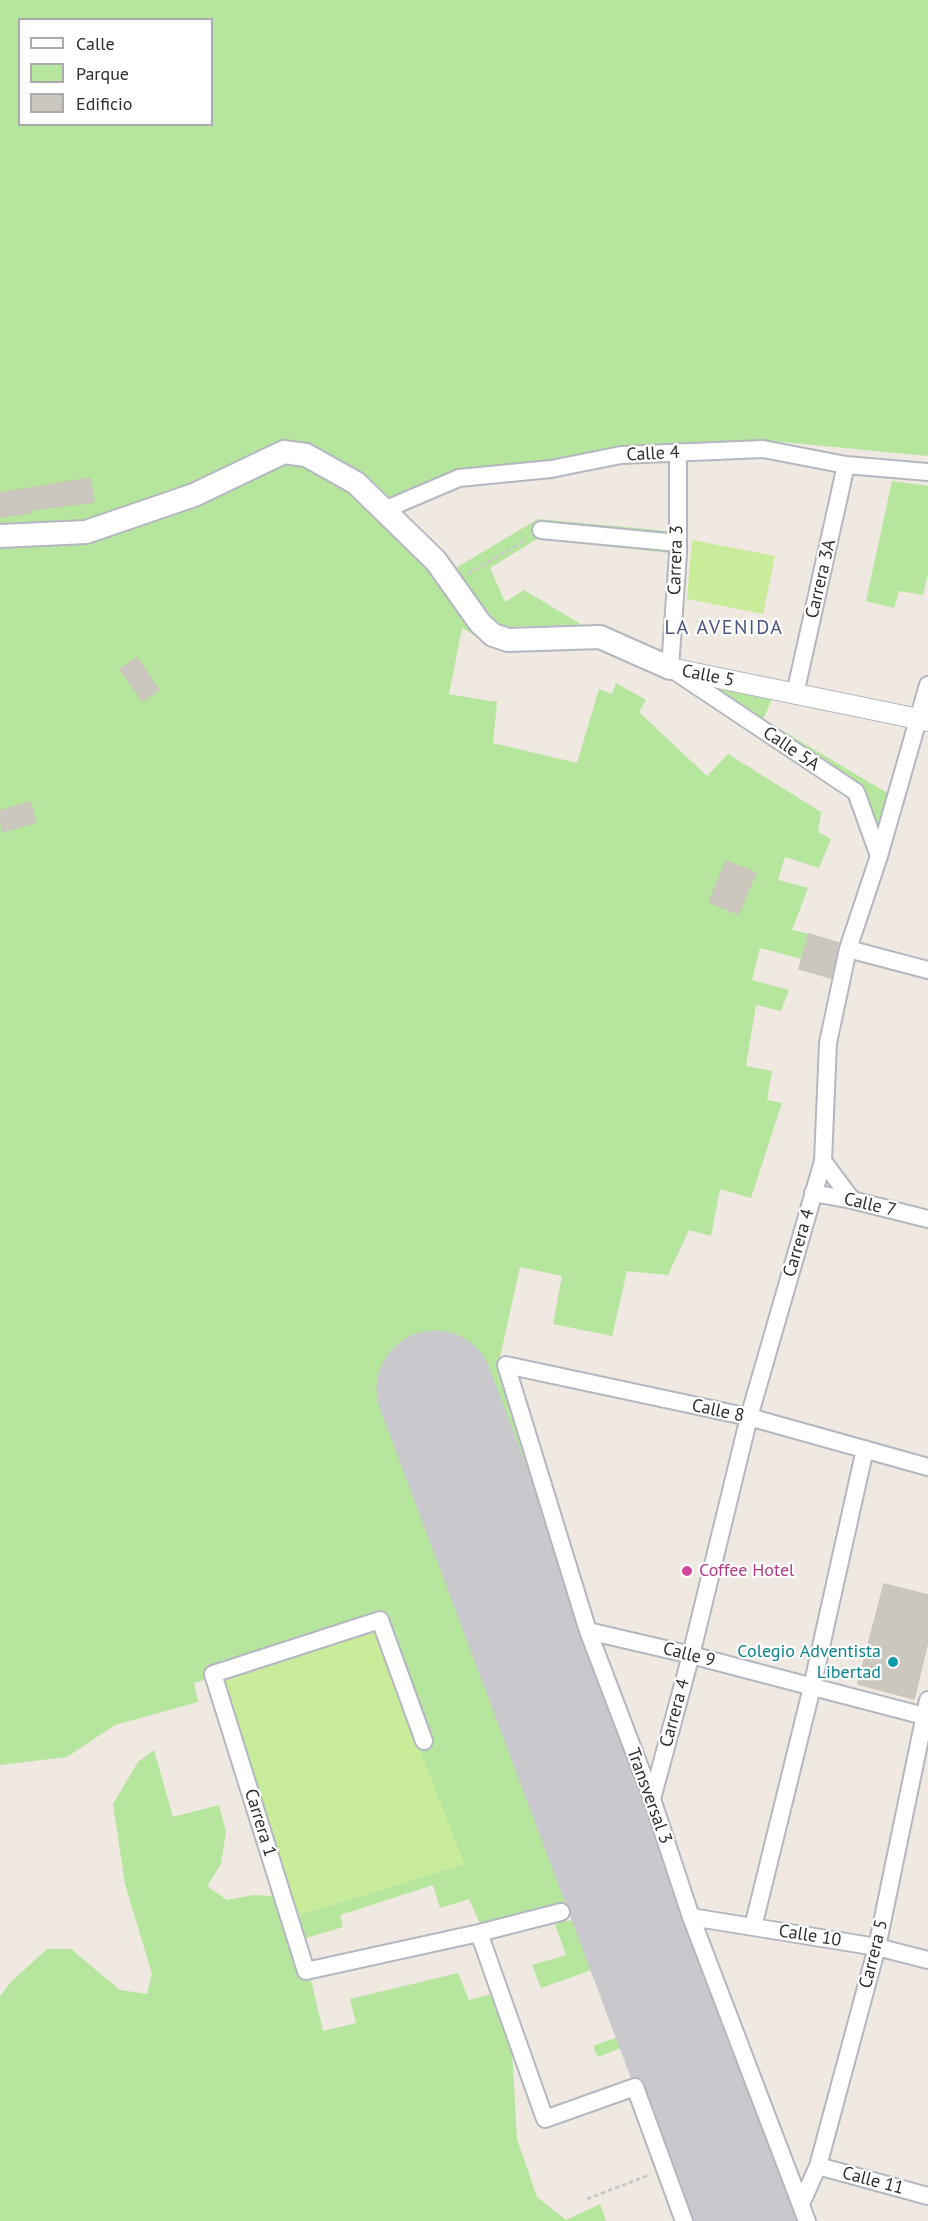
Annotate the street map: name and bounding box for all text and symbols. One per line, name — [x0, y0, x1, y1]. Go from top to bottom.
legend — [18, 18, 213, 126]
text: Calle — [76, 32, 115, 55]
text: Parque — [76, 62, 129, 85]
text: Edificio — [76, 92, 132, 115]
street label: Calle 4 — [626, 442, 680, 466]
street label: Carrera 3 — [664, 525, 688, 595]
street label: Carrera 3A — [801, 537, 841, 621]
district label: LA AVENIDA — [665, 616, 783, 640]
street label: Calle 5 — [680, 660, 736, 692]
street label: Calle 5A — [759, 722, 823, 776]
street label: Calle 7 — [842, 1188, 898, 1222]
street label: Carrera 4 — [779, 1206, 819, 1280]
street label: Calle 8 — [690, 1395, 746, 1427]
place label: Coffee Hotel — [699, 1560, 794, 1582]
marker: Coffee Hotel — [680, 1564, 694, 1578]
street label: Calle 9 — [661, 1638, 717, 1672]
place label: Colegio Adventista Libertad — [737, 1641, 881, 1684]
marker: Colegio Adventista Libertad — [886, 1655, 900, 1669]
street label: Carrera 4 — [656, 1676, 694, 1750]
street label: Transversal 3 — [622, 1745, 676, 1847]
street label: Carrera 1 — [239, 1786, 281, 1860]
street label: Carrera 5 — [855, 1917, 893, 1991]
street label: Calle 10 — [777, 1920, 843, 1952]
street label: Calle 11 — [840, 2162, 906, 2200]

